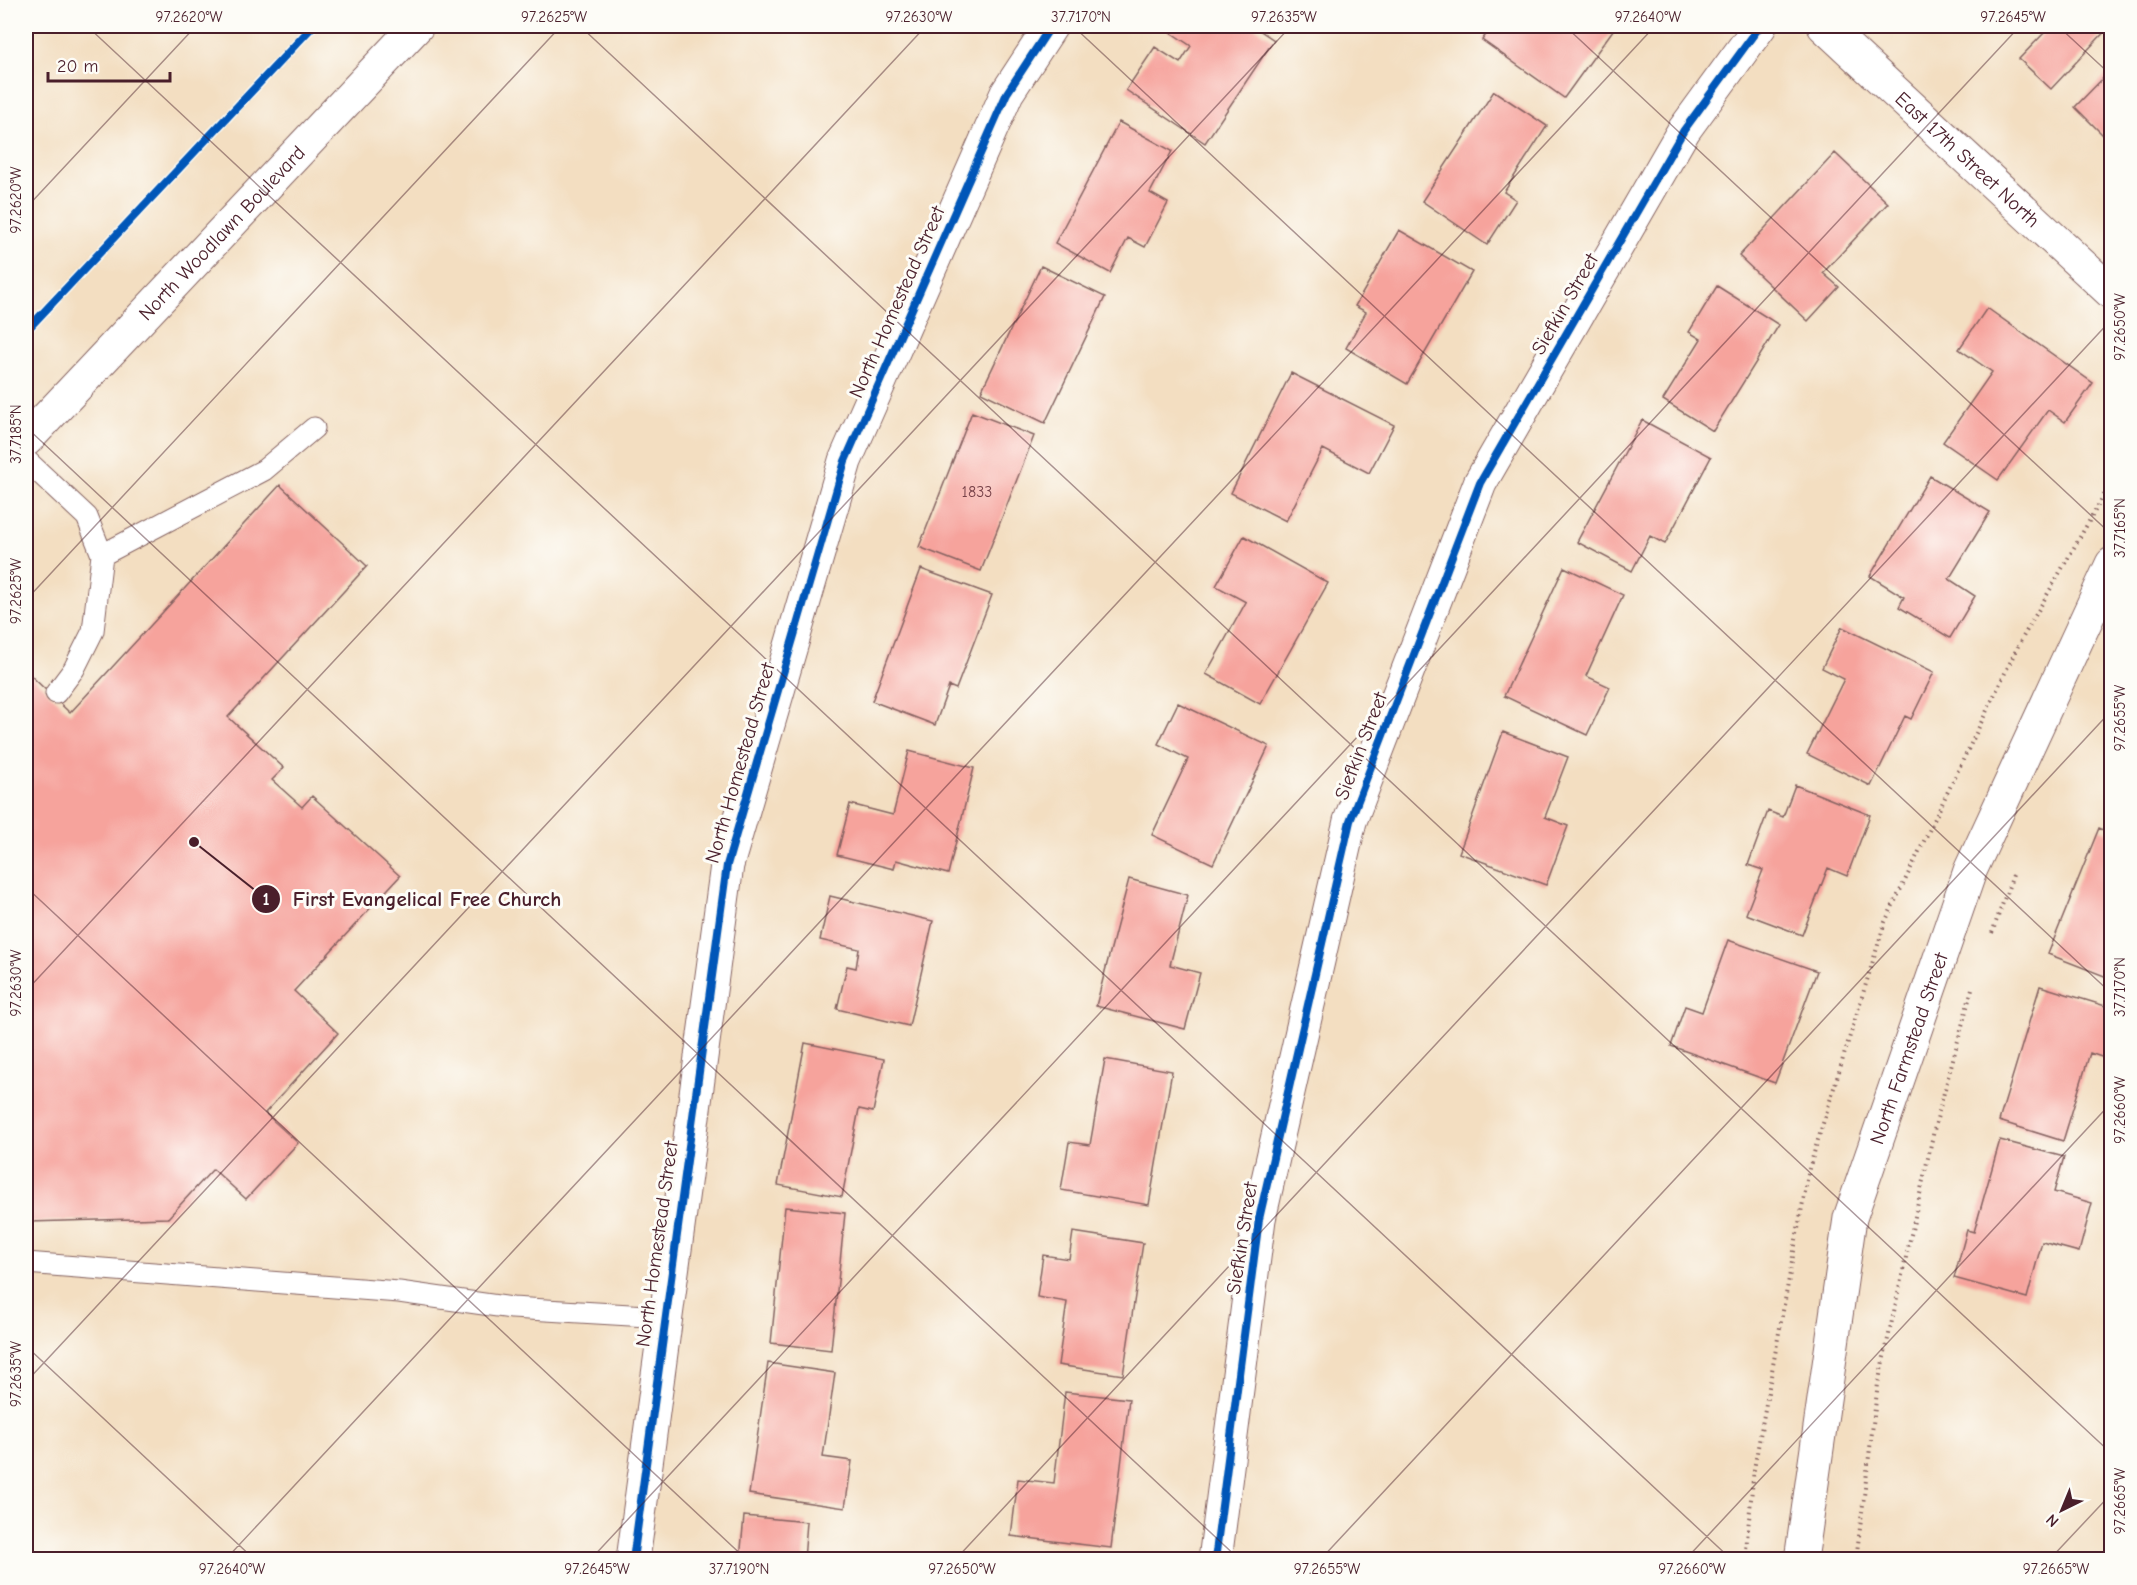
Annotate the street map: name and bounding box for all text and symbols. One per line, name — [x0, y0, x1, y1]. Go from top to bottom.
text: 97.2620°W — [155, 8, 223, 26]
text: 97.2625°W — [521, 8, 587, 26]
text: 97.2630°W — [886, 8, 952, 26]
text: 37.7170°N — [1051, 8, 1111, 26]
text: 97.2635°W — [1251, 8, 1317, 26]
text: 97.2640°W — [1615, 8, 1681, 26]
text: 97.2645°W — [1980, 8, 2046, 26]
scale bar — [48, 45, 170, 83]
text: 20 m — [57, 56, 98, 77]
street label: East 17th Street North — [1891, 87, 2045, 232]
street label: North Woodlawn Boulevard — [134, 141, 310, 325]
text: 97.2620°W — [7, 166, 25, 234]
street label: North Homestead Street — [844, 201, 950, 401]
street label: Siefkin Street — [1527, 248, 1604, 359]
text: 97.2650°W — [2111, 293, 2129, 361]
text: 37.7185°N — [7, 404, 25, 464]
house number: 1833 — [962, 483, 992, 501]
text: 37.7165°N — [2111, 498, 2129, 558]
text: 97.2625°W — [7, 558, 25, 624]
street label: North Homestead Street — [700, 659, 780, 866]
text: 97.2655°W — [2111, 685, 2129, 751]
street label: Siefkin Street — [1330, 688, 1392, 803]
callout: First Evangelical Free Church — [251, 879, 573, 918]
text: First Evangelical Free Church — [293, 887, 561, 911]
text: 1 — [262, 889, 270, 910]
street label: North Farmstead Street — [1865, 948, 1953, 1147]
text: 97.2630°W — [7, 950, 25, 1016]
text: 37.7170°N — [2111, 957, 2129, 1017]
text: 97.2660°W — [2111, 1076, 2129, 1144]
street label: North Homestead Street — [631, 1138, 683, 1348]
street label: Siefkin Street — [1222, 1179, 1262, 1296]
text: 97.2635°W — [7, 1341, 25, 1407]
text: 97.2665°W — [2111, 1468, 2129, 1534]
north arrow — [2032, 1480, 2092, 1540]
text: N — [2042, 1510, 2062, 1530]
text: 97.2640°W — [199, 1560, 265, 1578]
text: 97.2645°W — [564, 1560, 630, 1578]
text: 37.7190°N — [709, 1560, 769, 1578]
text: 97.2650°W — [928, 1560, 996, 1578]
text: 97.2655°W — [1294, 1560, 1360, 1578]
text: 97.2660°W — [1658, 1560, 1726, 1578]
text: 97.2665°W — [2023, 1560, 2089, 1578]

